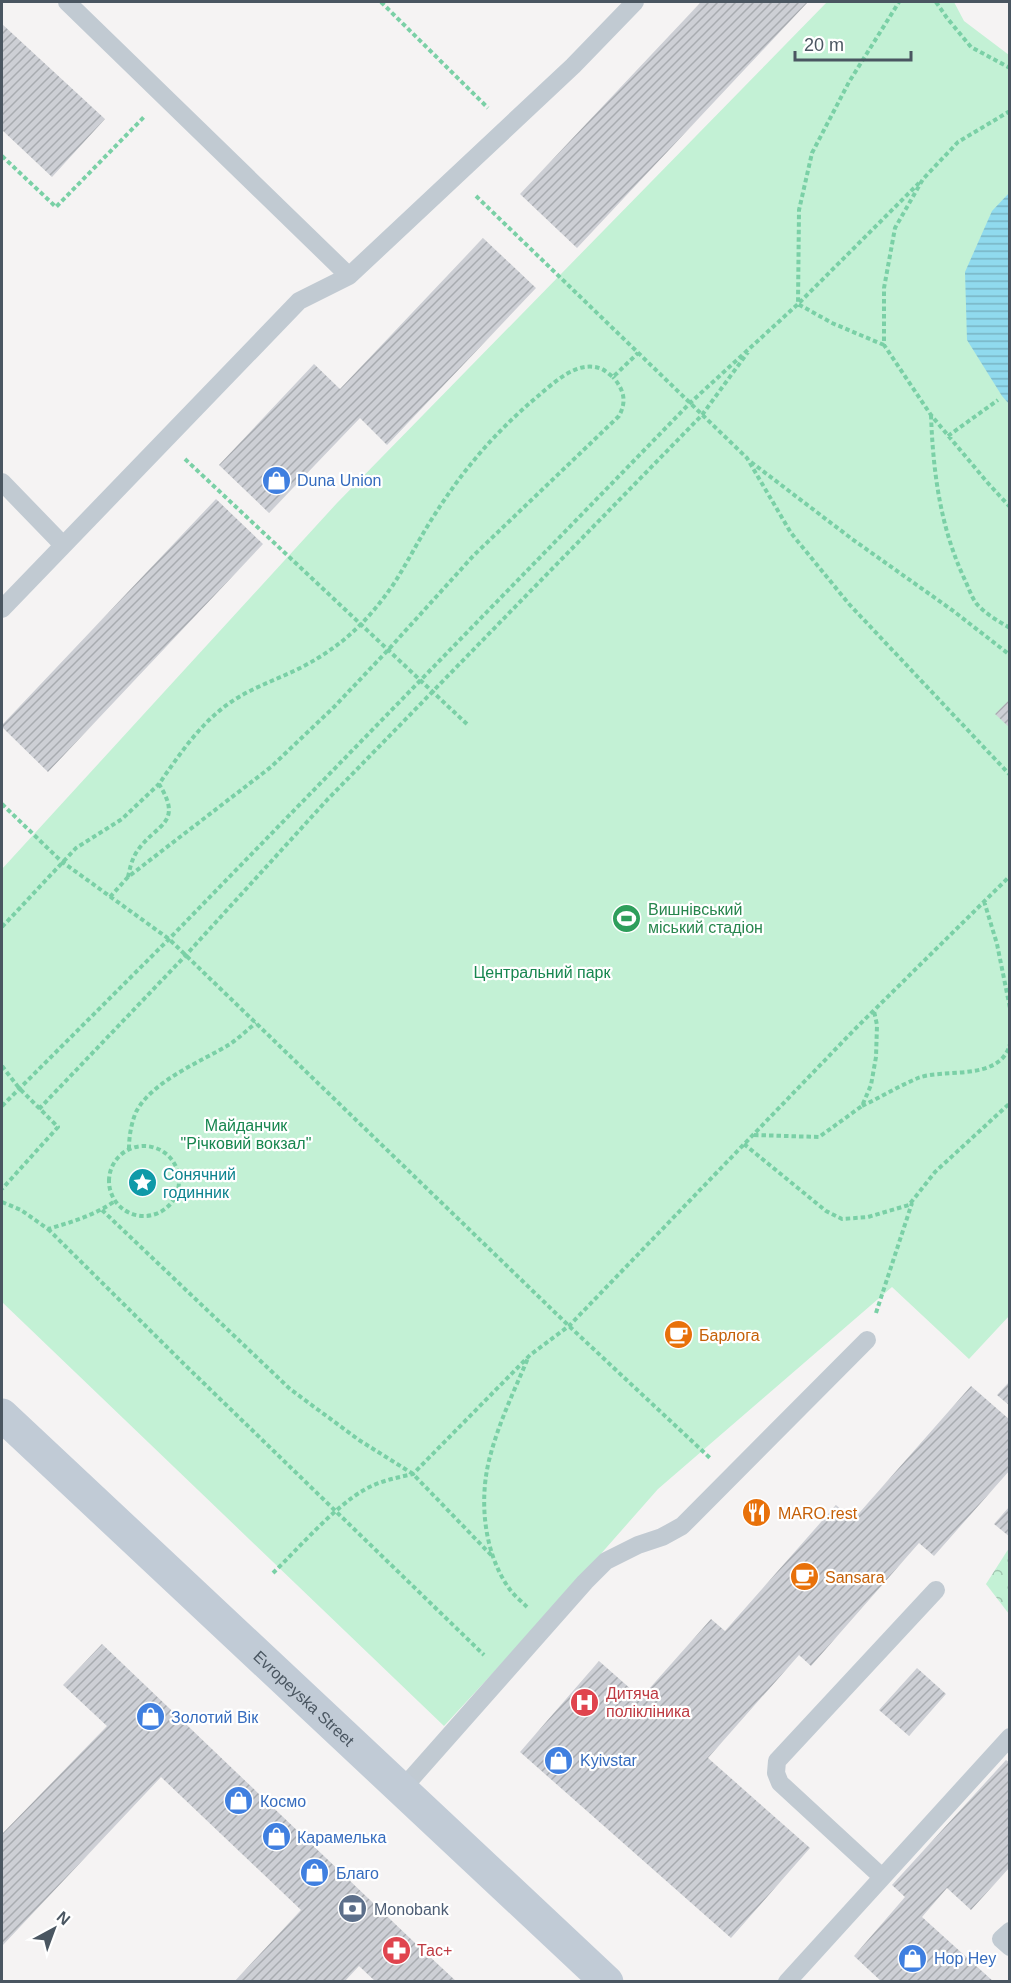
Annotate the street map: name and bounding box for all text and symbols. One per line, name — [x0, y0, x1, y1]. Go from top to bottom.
scale bar — [795, 24, 910, 62]
text: 20 m — [804, 35, 844, 55]
shop icon: Duna Union — [260, 464, 292, 496]
place label: Duna Union — [297, 472, 382, 489]
place label: Вишнівський міський стадіон — [648, 901, 763, 936]
sports icon: Вишнівський міський стадіон — [611, 902, 643, 934]
park label: Центральний парк — [474, 964, 611, 981]
park label: Майданчик "Річковий вокзал" — [181, 1117, 311, 1152]
place label: Сонячний годинник — [163, 1166, 236, 1201]
place icon: Сонячний годинник — [126, 1167, 158, 1199]
cafe icon: Барлога — [662, 1319, 694, 1351]
place label: Барлога — [699, 1327, 760, 1344]
restaurant icon: MARO.rest — [741, 1497, 773, 1529]
place label: MARO.rest — [778, 1505, 858, 1522]
cafe icon: Sansara — [788, 1561, 820, 1593]
place label: Sansara — [825, 1569, 885, 1586]
street label: Evropeyska Street — [251, 1647, 358, 1749]
place label: Дитяча полікліника — [606, 1685, 690, 1720]
hospital icon: Дитяча полікліника — [569, 1686, 601, 1718]
shop icon: Золотий Вік — [134, 1701, 166, 1733]
place label: Золотий Вік — [171, 1709, 259, 1726]
shop icon: Kyivstar — [543, 1744, 575, 1776]
place label: Kyivstar — [580, 1752, 638, 1769]
shop icon: Космо — [223, 1785, 255, 1817]
place label: Космо — [260, 1793, 306, 1810]
shop icon: Карамелька — [260, 1821, 292, 1853]
place label: Карамелька — [297, 1829, 386, 1846]
shop icon: Благо — [299, 1857, 331, 1889]
place label: Благо — [336, 1865, 379, 1882]
bank icon: Monobank — [337, 1893, 369, 1925]
north arrow — [24, 1899, 84, 1959]
place label: Monobank — [374, 1901, 450, 1918]
text: N — [54, 1908, 73, 1928]
pharmacy icon: Тас+ — [380, 1934, 412, 1966]
place label: Тас+ — [417, 1942, 452, 1959]
shop icon: Hop Hey — [897, 1942, 929, 1974]
place label: Hop Hey — [934, 1950, 996, 1967]

